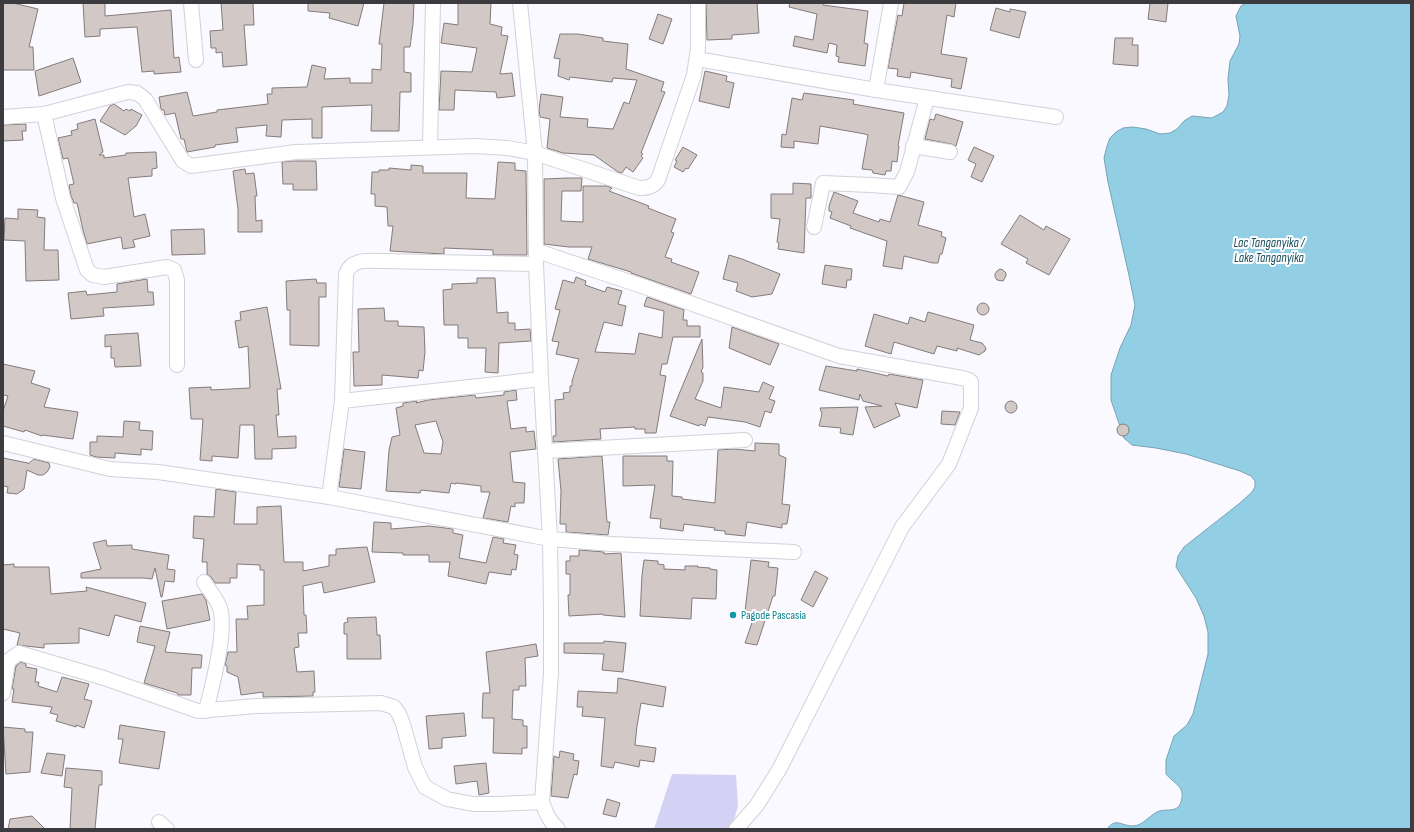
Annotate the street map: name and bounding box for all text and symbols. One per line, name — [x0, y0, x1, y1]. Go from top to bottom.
water label: Lac Tanganyika / Lake Tanganyika — [1234, 235, 1306, 266]
place label: Pagode Pascasia — [741, 608, 807, 623]
marker: Pagode Pascasia — [728, 610, 738, 620]

